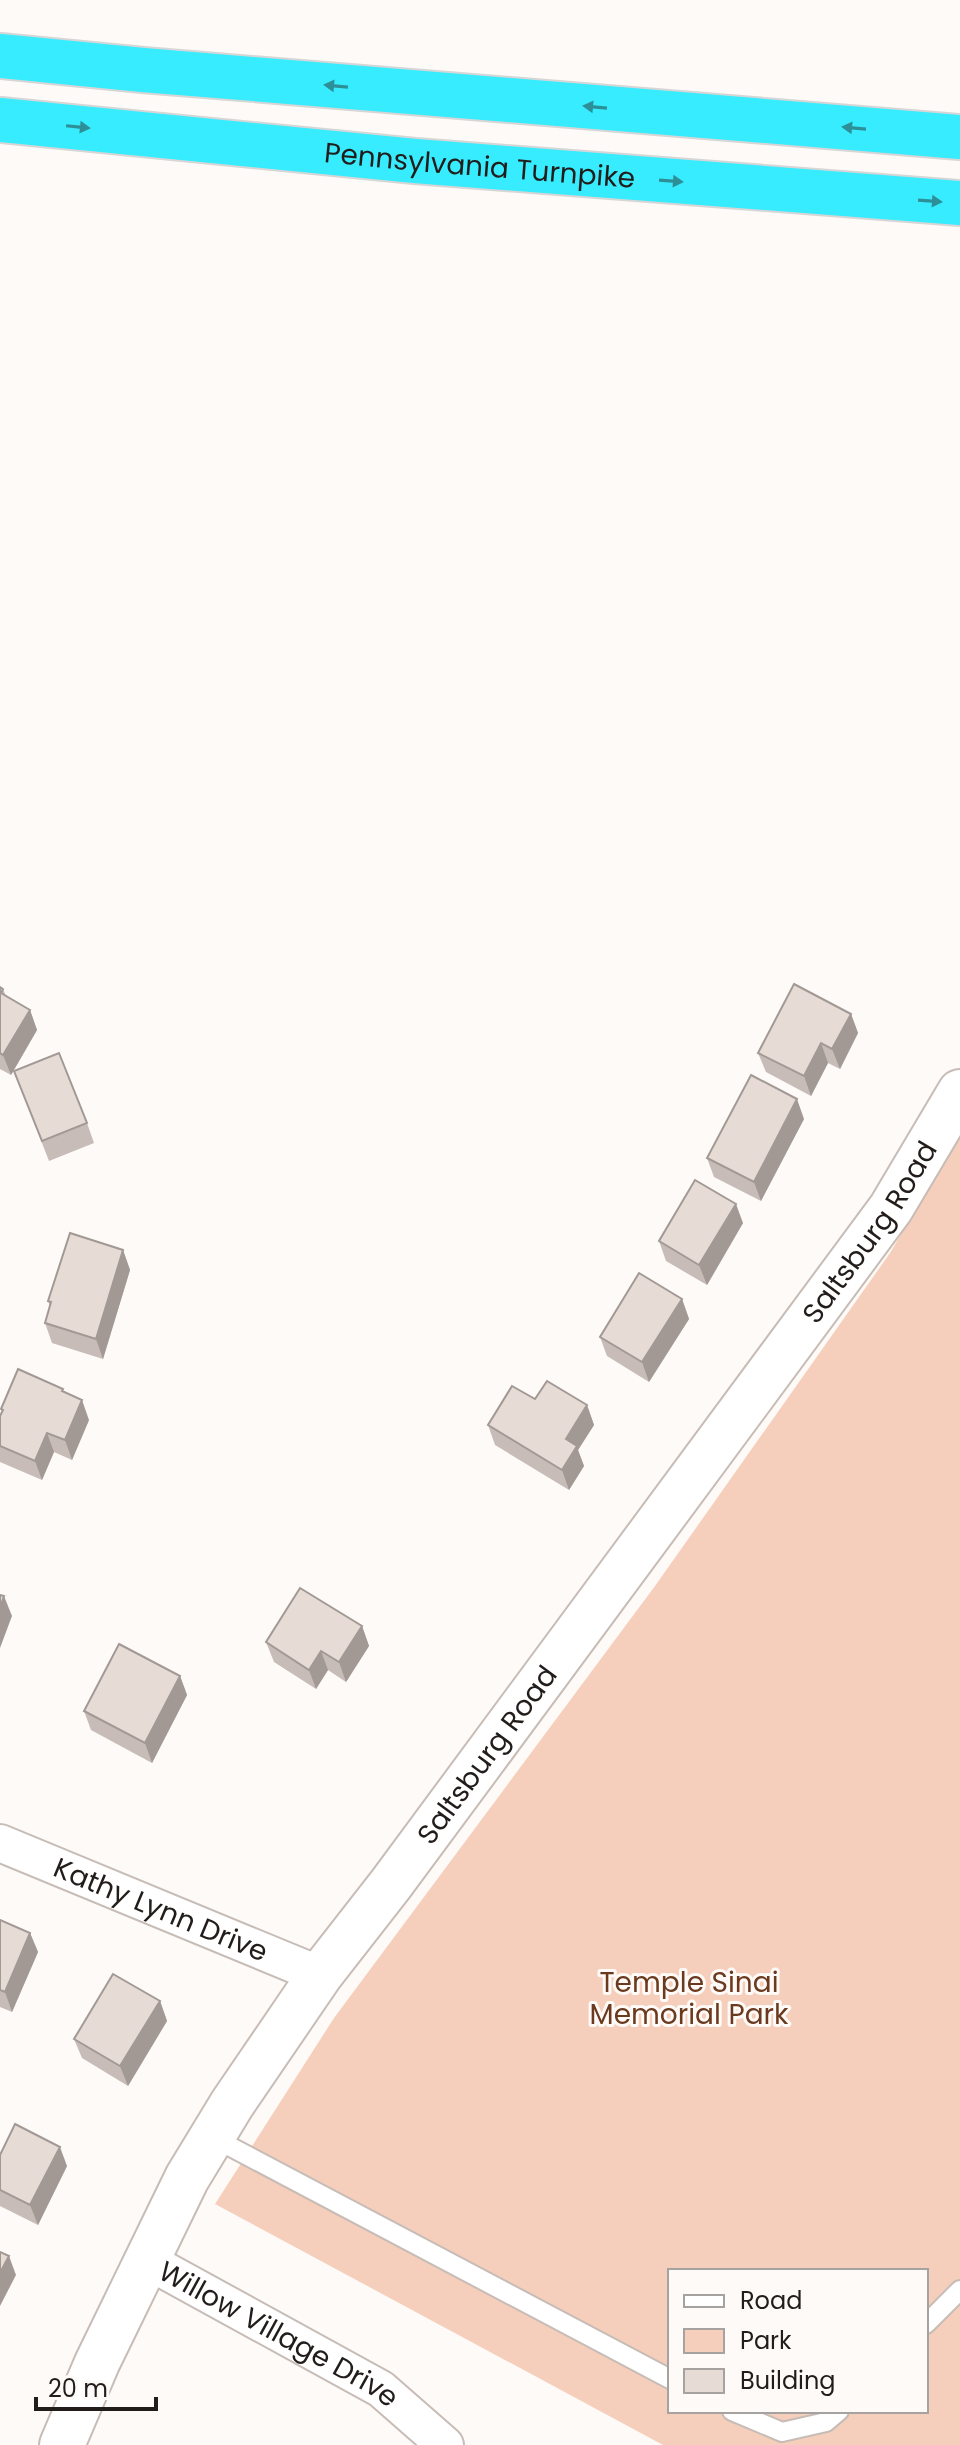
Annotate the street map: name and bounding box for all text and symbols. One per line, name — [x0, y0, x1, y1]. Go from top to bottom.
one-way arrow — [323, 79, 348, 92]
one-way arrow — [582, 100, 607, 113]
one-way arrow — [66, 121, 91, 134]
one-way arrow — [841, 121, 866, 134]
street label: Pennsylvania Turnpike — [323, 133, 637, 197]
one-way arrow — [659, 175, 684, 188]
one-way arrow — [918, 195, 943, 208]
street label: Saltsburg Road — [793, 1134, 946, 1331]
street label: Saltsburg Road — [407, 1657, 566, 1852]
street label: Kathy Lynn Drive — [48, 1848, 274, 1971]
park label: Temple Sinai Memorial Park — [590, 1963, 789, 2034]
street label: Willow Village Drive — [152, 2251, 408, 2416]
legend — [668, 2269, 928, 2413]
text: Road — [740, 2284, 802, 2317]
text: Park — [740, 2324, 792, 2357]
scale bar — [36, 2361, 156, 2411]
text: Building — [740, 2364, 836, 2397]
text: 20 m — [48, 2372, 108, 2405]

